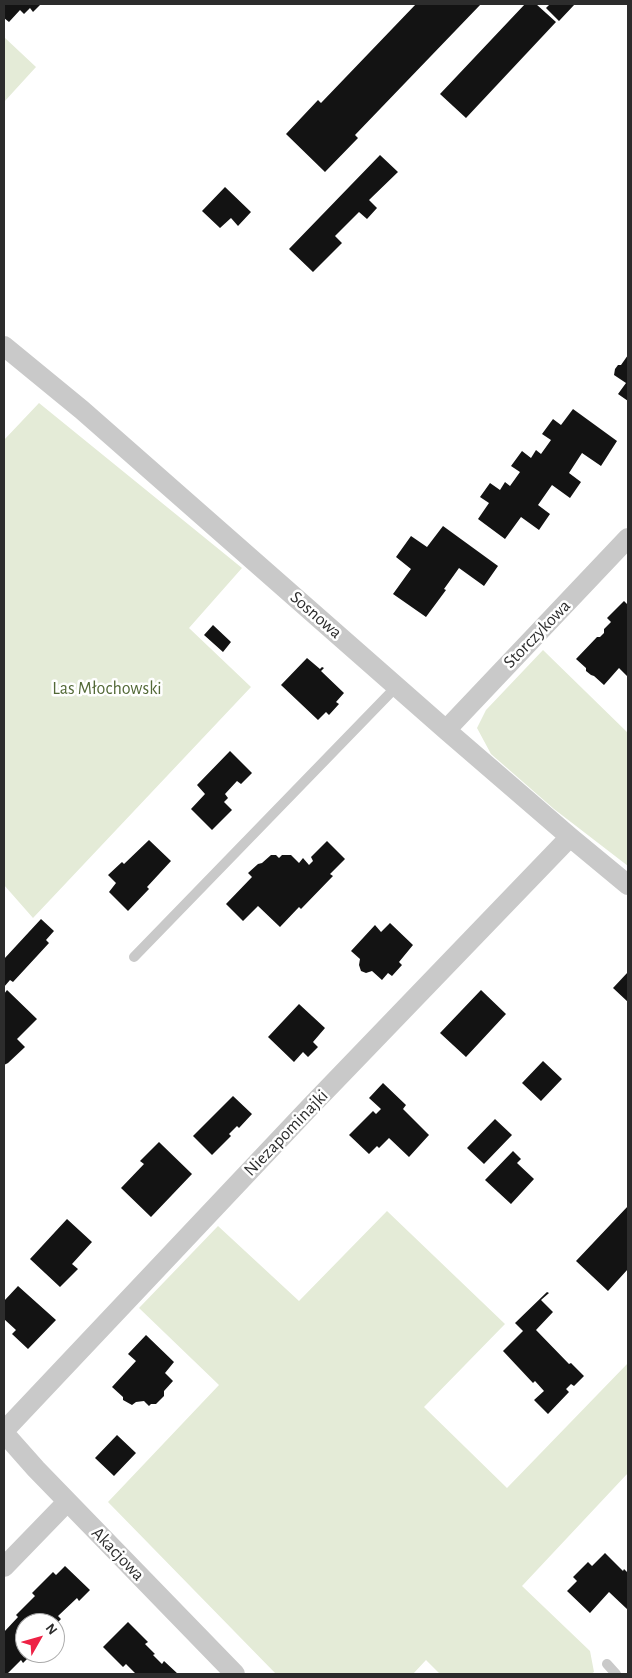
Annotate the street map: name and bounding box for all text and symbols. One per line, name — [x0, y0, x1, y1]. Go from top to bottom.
street label: Sosnowa — [286, 587, 346, 643]
street label: Storczykowa — [499, 595, 575, 673]
park label: Las Młochowski — [52, 678, 162, 700]
street label: Niezapominajki — [239, 1085, 333, 1181]
street label: Akacjowa — [87, 1522, 149, 1586]
north arrow — [15, 1613, 65, 1663]
text: N — [43, 1621, 60, 1638]

